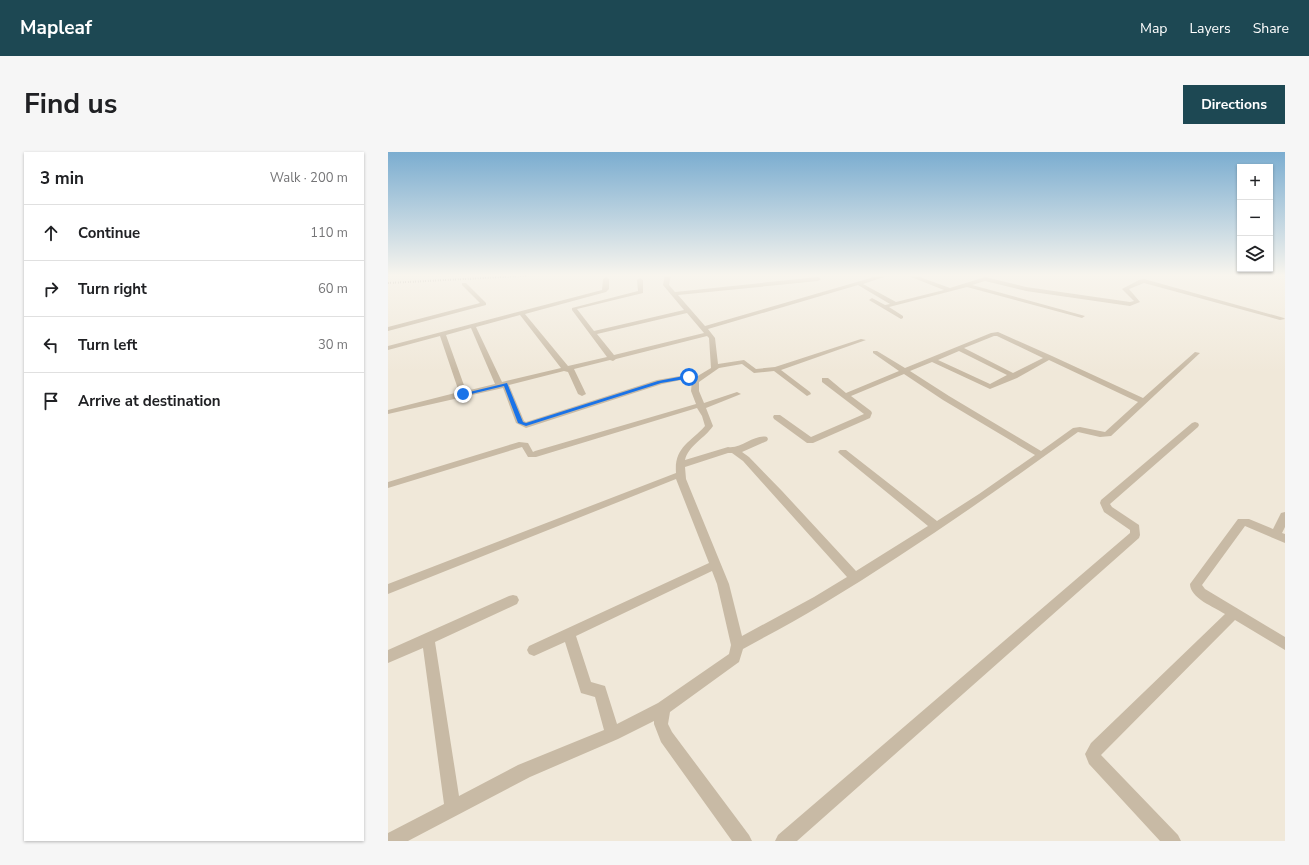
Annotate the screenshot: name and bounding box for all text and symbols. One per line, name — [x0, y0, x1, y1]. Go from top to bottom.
text: Mapleaf — [20, 15, 92, 41]
text: Map — [1140, 19, 1167, 38]
text: Layers — [1189, 19, 1231, 38]
text: Share — [1253, 19, 1289, 38]
text: Find us — [24, 85, 118, 123]
button: Directions — [1183, 85, 1285, 124]
map controls — [1237, 164, 1273, 272]
button: + — [1237, 164, 1273, 200]
text: 3 min — [40, 167, 84, 190]
text: Walk · 200 m — [270, 169, 348, 187]
button: − — [1237, 200, 1273, 236]
icon: ahead — [40, 222, 62, 244]
text: Continue — [78, 223, 140, 243]
text: 110 m — [310, 224, 348, 242]
button: layers — [1237, 236, 1273, 272]
icon: right — [40, 278, 62, 300]
text: Turn right — [78, 279, 147, 299]
text: 60 m — [318, 280, 348, 298]
icon: left — [40, 334, 62, 356]
text: Turn left — [78, 335, 137, 355]
text: 30 m — [318, 336, 348, 354]
route start — [680, 368, 698, 386]
route end — [454, 385, 472, 403]
icon: arrive — [40, 390, 62, 412]
text: Arrive at destination — [78, 391, 221, 411]

